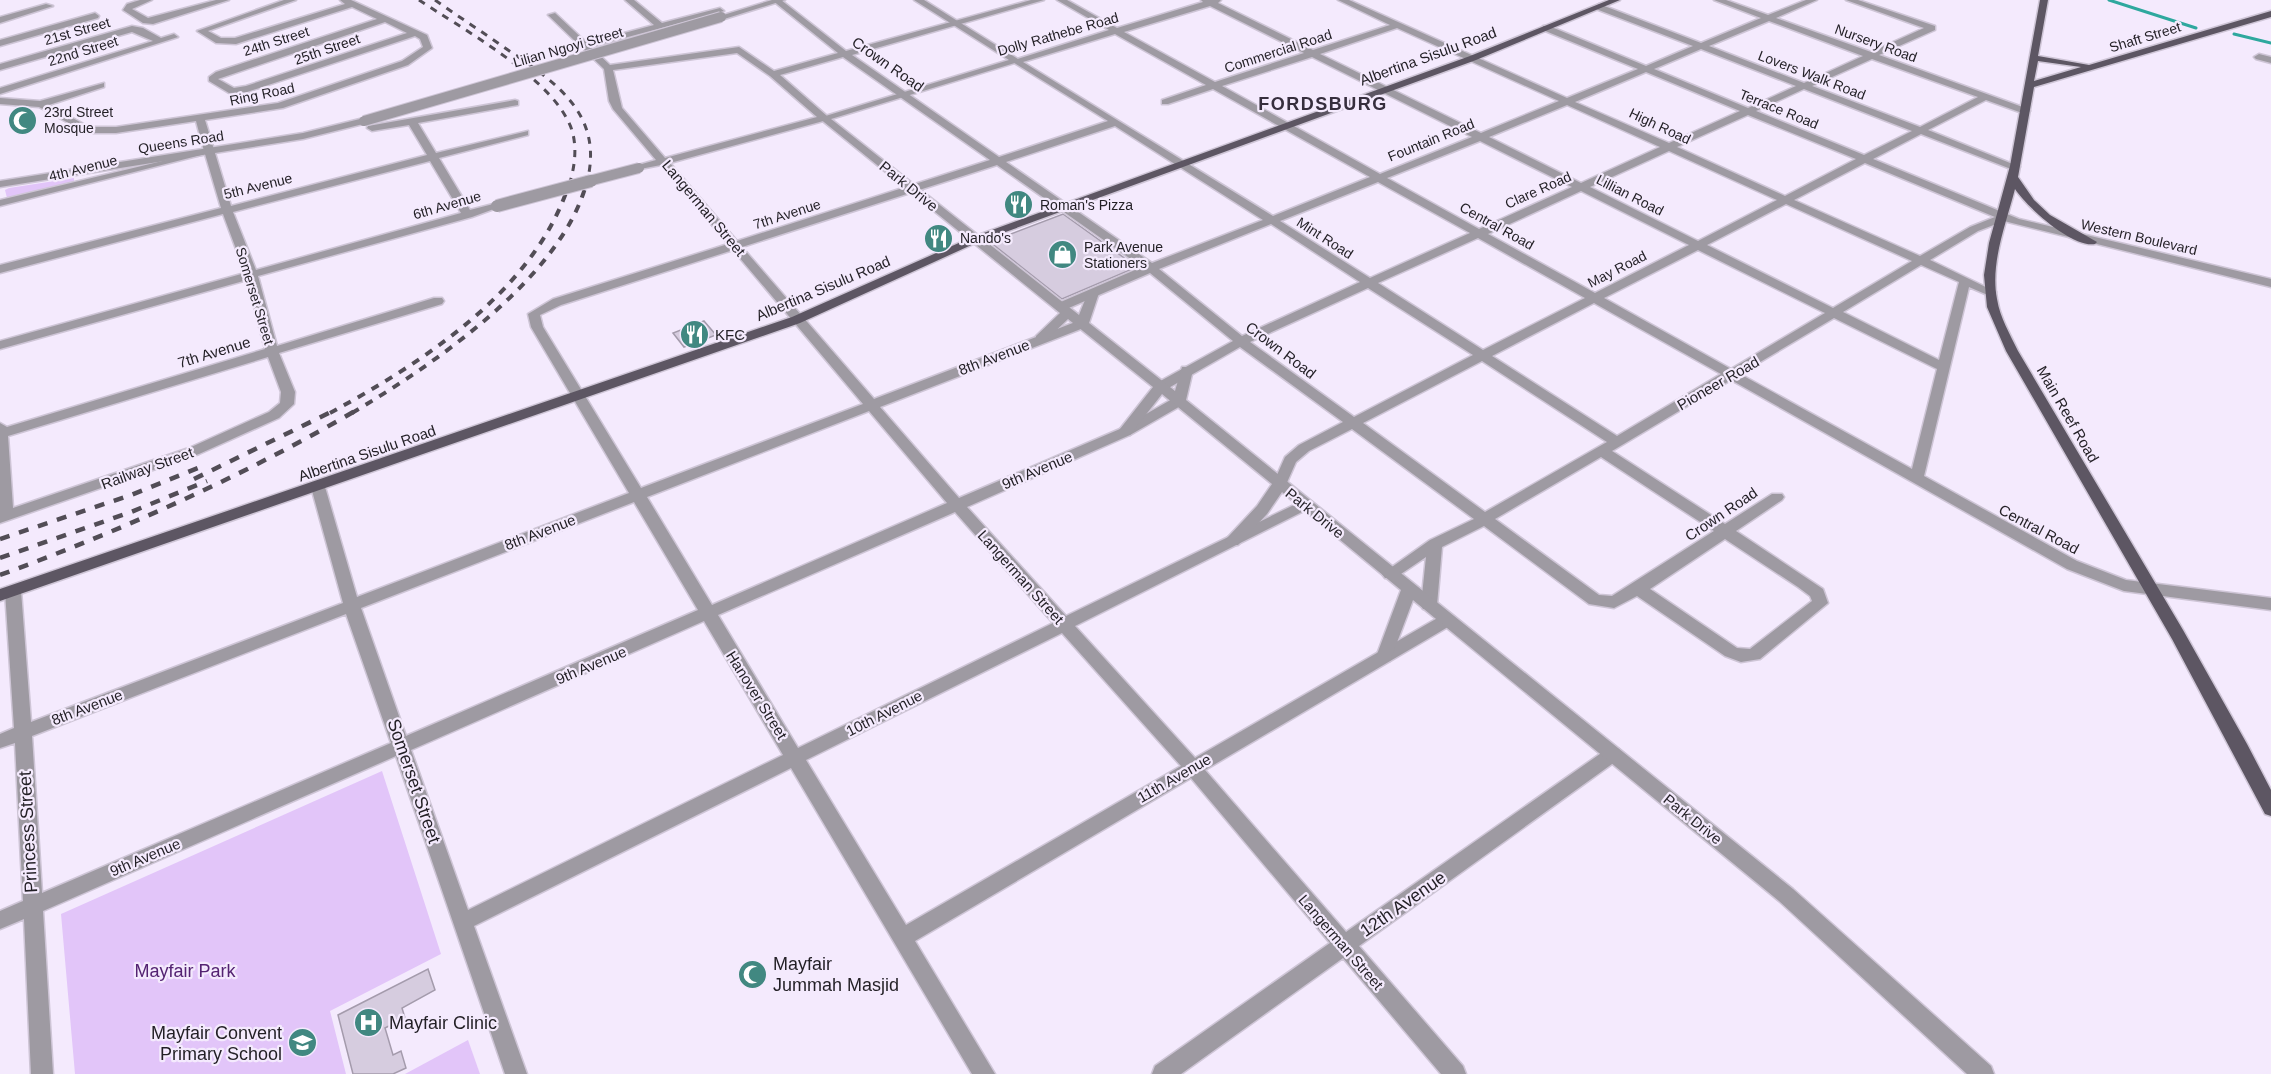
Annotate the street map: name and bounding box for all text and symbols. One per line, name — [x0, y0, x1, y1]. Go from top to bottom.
street label: Dolly Rathebe Road — [996, 9, 1120, 59]
street label: 21st Street — [42, 14, 112, 48]
street label: Shaft Street — [2107, 19, 2183, 55]
street label: Nursery Road — [1833, 21, 1919, 65]
street label: 24th Street — [241, 23, 311, 59]
street label: Albertina Sisulu Road — [1357, 23, 1499, 89]
street label: Lilian Ngoyi Street — [511, 24, 625, 70]
street label: Commercial Road — [1222, 26, 1334, 76]
street label: 25th Street — [292, 30, 362, 68]
street label: 22nd Street — [46, 33, 120, 69]
street label: Crown Road — [849, 33, 927, 95]
street label: Lovers Walk Road — [1756, 47, 1868, 103]
street label: Ring Road — [228, 79, 296, 109]
street label: Terrace Road — [1737, 86, 1821, 132]
district label: FORDSBURG — [1258, 94, 1388, 114]
mosque icon: 23rd Street Mosque — [7, 104, 39, 136]
place label: 23rd Street Mosque — [44, 104, 113, 136]
street label: High Road — [1627, 105, 1693, 147]
street label: Fountain Road — [1385, 115, 1477, 165]
street label: Queens Road — [137, 127, 225, 157]
street label: 4th Avenue — [47, 152, 119, 184]
street label: Langerman Street — [659, 157, 750, 260]
street label: Park Drive — [876, 157, 942, 215]
street label: Clare Road — [1502, 168, 1574, 212]
street label: 5th Avenue — [222, 170, 294, 202]
street label: Lillian Road — [1594, 171, 1666, 219]
street label: 6th Avenue — [411, 188, 483, 222]
restaurant icon: Roman's Pizza — [1003, 189, 1035, 221]
street label: 7th Avenue — [751, 196, 823, 232]
place label: Roman's Pizza — [1040, 197, 1133, 213]
street label: Central Road — [1457, 199, 1537, 253]
street label: Mint Road — [1294, 214, 1356, 262]
street label: Western Boulevard — [2079, 216, 2199, 258]
restaurant icon: Nando's — [923, 222, 955, 254]
place label: Nando's — [960, 230, 1011, 246]
shop icon: Park Avenue Stationers — [1047, 239, 1079, 271]
place label: Park Avenue Stationers — [1084, 239, 1163, 271]
street label: Somerset Street — [233, 245, 277, 347]
street label: May Road — [1585, 247, 1649, 291]
street label: Albertina Sisulu Road — [753, 252, 893, 324]
restaurant icon: KFC — [678, 318, 710, 350]
street label: Crown Road — [1243, 318, 1319, 382]
place label: KFC — [715, 326, 745, 343]
street label: 7th Avenue — [176, 333, 252, 371]
street label: 8th Avenue — [956, 336, 1032, 378]
street label: Pioneer Road — [1674, 353, 1762, 413]
street label: Main Reef Road — [2034, 363, 2102, 465]
street label: Albertina Sisulu Road — [296, 421, 438, 485]
street label: Railway Street — [99, 443, 196, 493]
street label: 9th Avenue — [999, 448, 1075, 492]
street label: Park Drive — [1282, 484, 1348, 542]
street label: Crown Road — [1682, 484, 1760, 544]
street label: Central Road — [1996, 501, 2082, 557]
street label: 8th Avenue — [502, 511, 578, 553]
street label: Langerman Street — [975, 527, 1068, 628]
street label: 9th Avenue — [553, 643, 629, 687]
street label: Hanover Street — [723, 648, 791, 743]
street label: 8th Avenue — [49, 686, 125, 728]
street label: 10th Avenue — [843, 687, 925, 739]
street label: Somerset Street — [383, 716, 445, 846]
street label: 11th Avenue — [1134, 750, 1214, 806]
street label: Princess Street — [15, 771, 41, 893]
street label: Park Drive — [1660, 790, 1726, 848]
street label: 9th Avenue — [107, 835, 183, 879]
street label: 12th Avenue — [1356, 867, 1450, 941]
street label: Langerman Street — [1295, 891, 1387, 994]
place label: Mayfair Jummah Masjid — [773, 954, 899, 995]
mosque icon: Mayfair Jummah Masjid — [736, 958, 768, 990]
park label: Mayfair Park — [134, 961, 237, 981]
hospital icon: Mayfair Clinic — [352, 1007, 384, 1039]
place label: Mayfair Clinic — [389, 1013, 497, 1033]
place label: Mayfair Convent Primary School — [151, 1023, 282, 1064]
school or university icon: Mayfair Convent Primary School — [287, 1027, 319, 1059]

